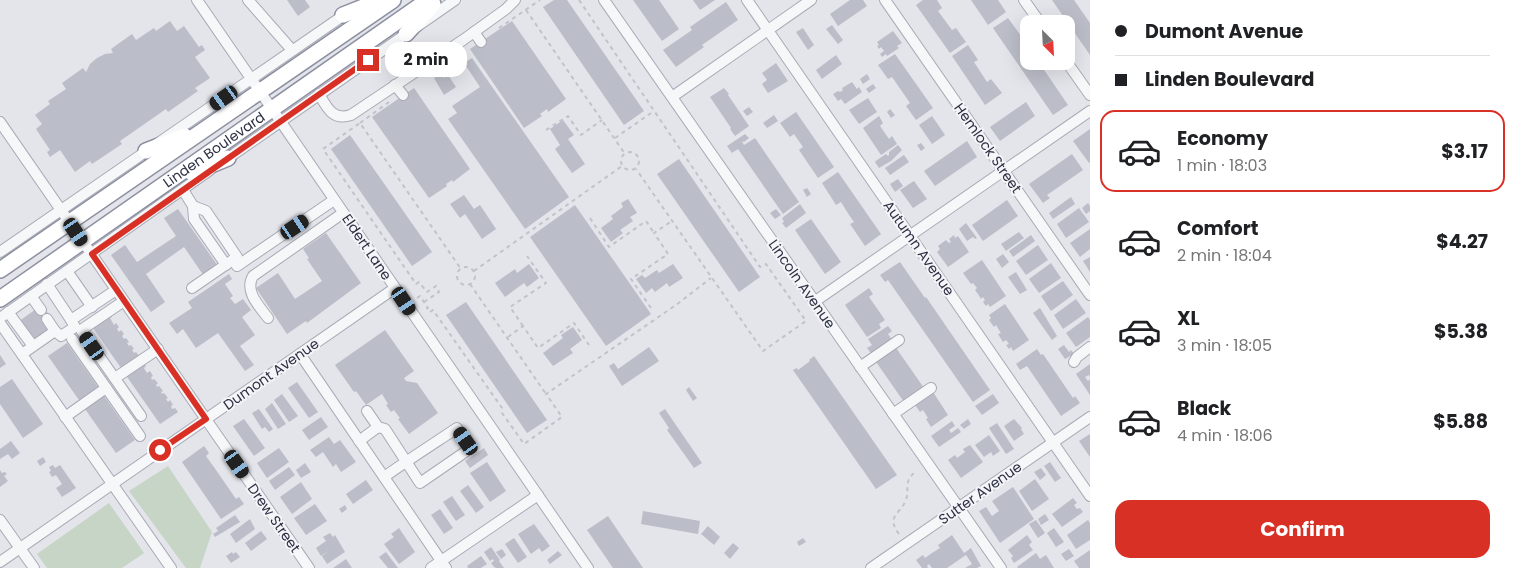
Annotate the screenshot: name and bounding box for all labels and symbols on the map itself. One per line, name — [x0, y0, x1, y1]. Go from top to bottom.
north arrow — [1020, 15, 1075, 70]
callout: 2 min — [386, 42, 468, 78]
route end — [357, 49, 379, 71]
car — [207, 83, 240, 113]
street label: Hemlock Street — [950, 99, 1026, 197]
street label: Linden Boulevard — [159, 107, 269, 192]
street label: Autumn Avenue — [879, 196, 960, 300]
street label: Eldert Lane — [337, 210, 397, 284]
car — [278, 212, 311, 242]
car — [61, 215, 90, 249]
street label: Lincoln Avenue — [764, 235, 840, 333]
car — [389, 284, 418, 318]
car — [77, 329, 106, 363]
street label: Dumont Avenue — [219, 333, 323, 414]
car — [451, 424, 480, 458]
route start — [149, 439, 171, 461]
car — [222, 447, 251, 481]
street label: Sutter Avenue — [934, 457, 1026, 529]
street label: Drew Street — [243, 479, 305, 557]

